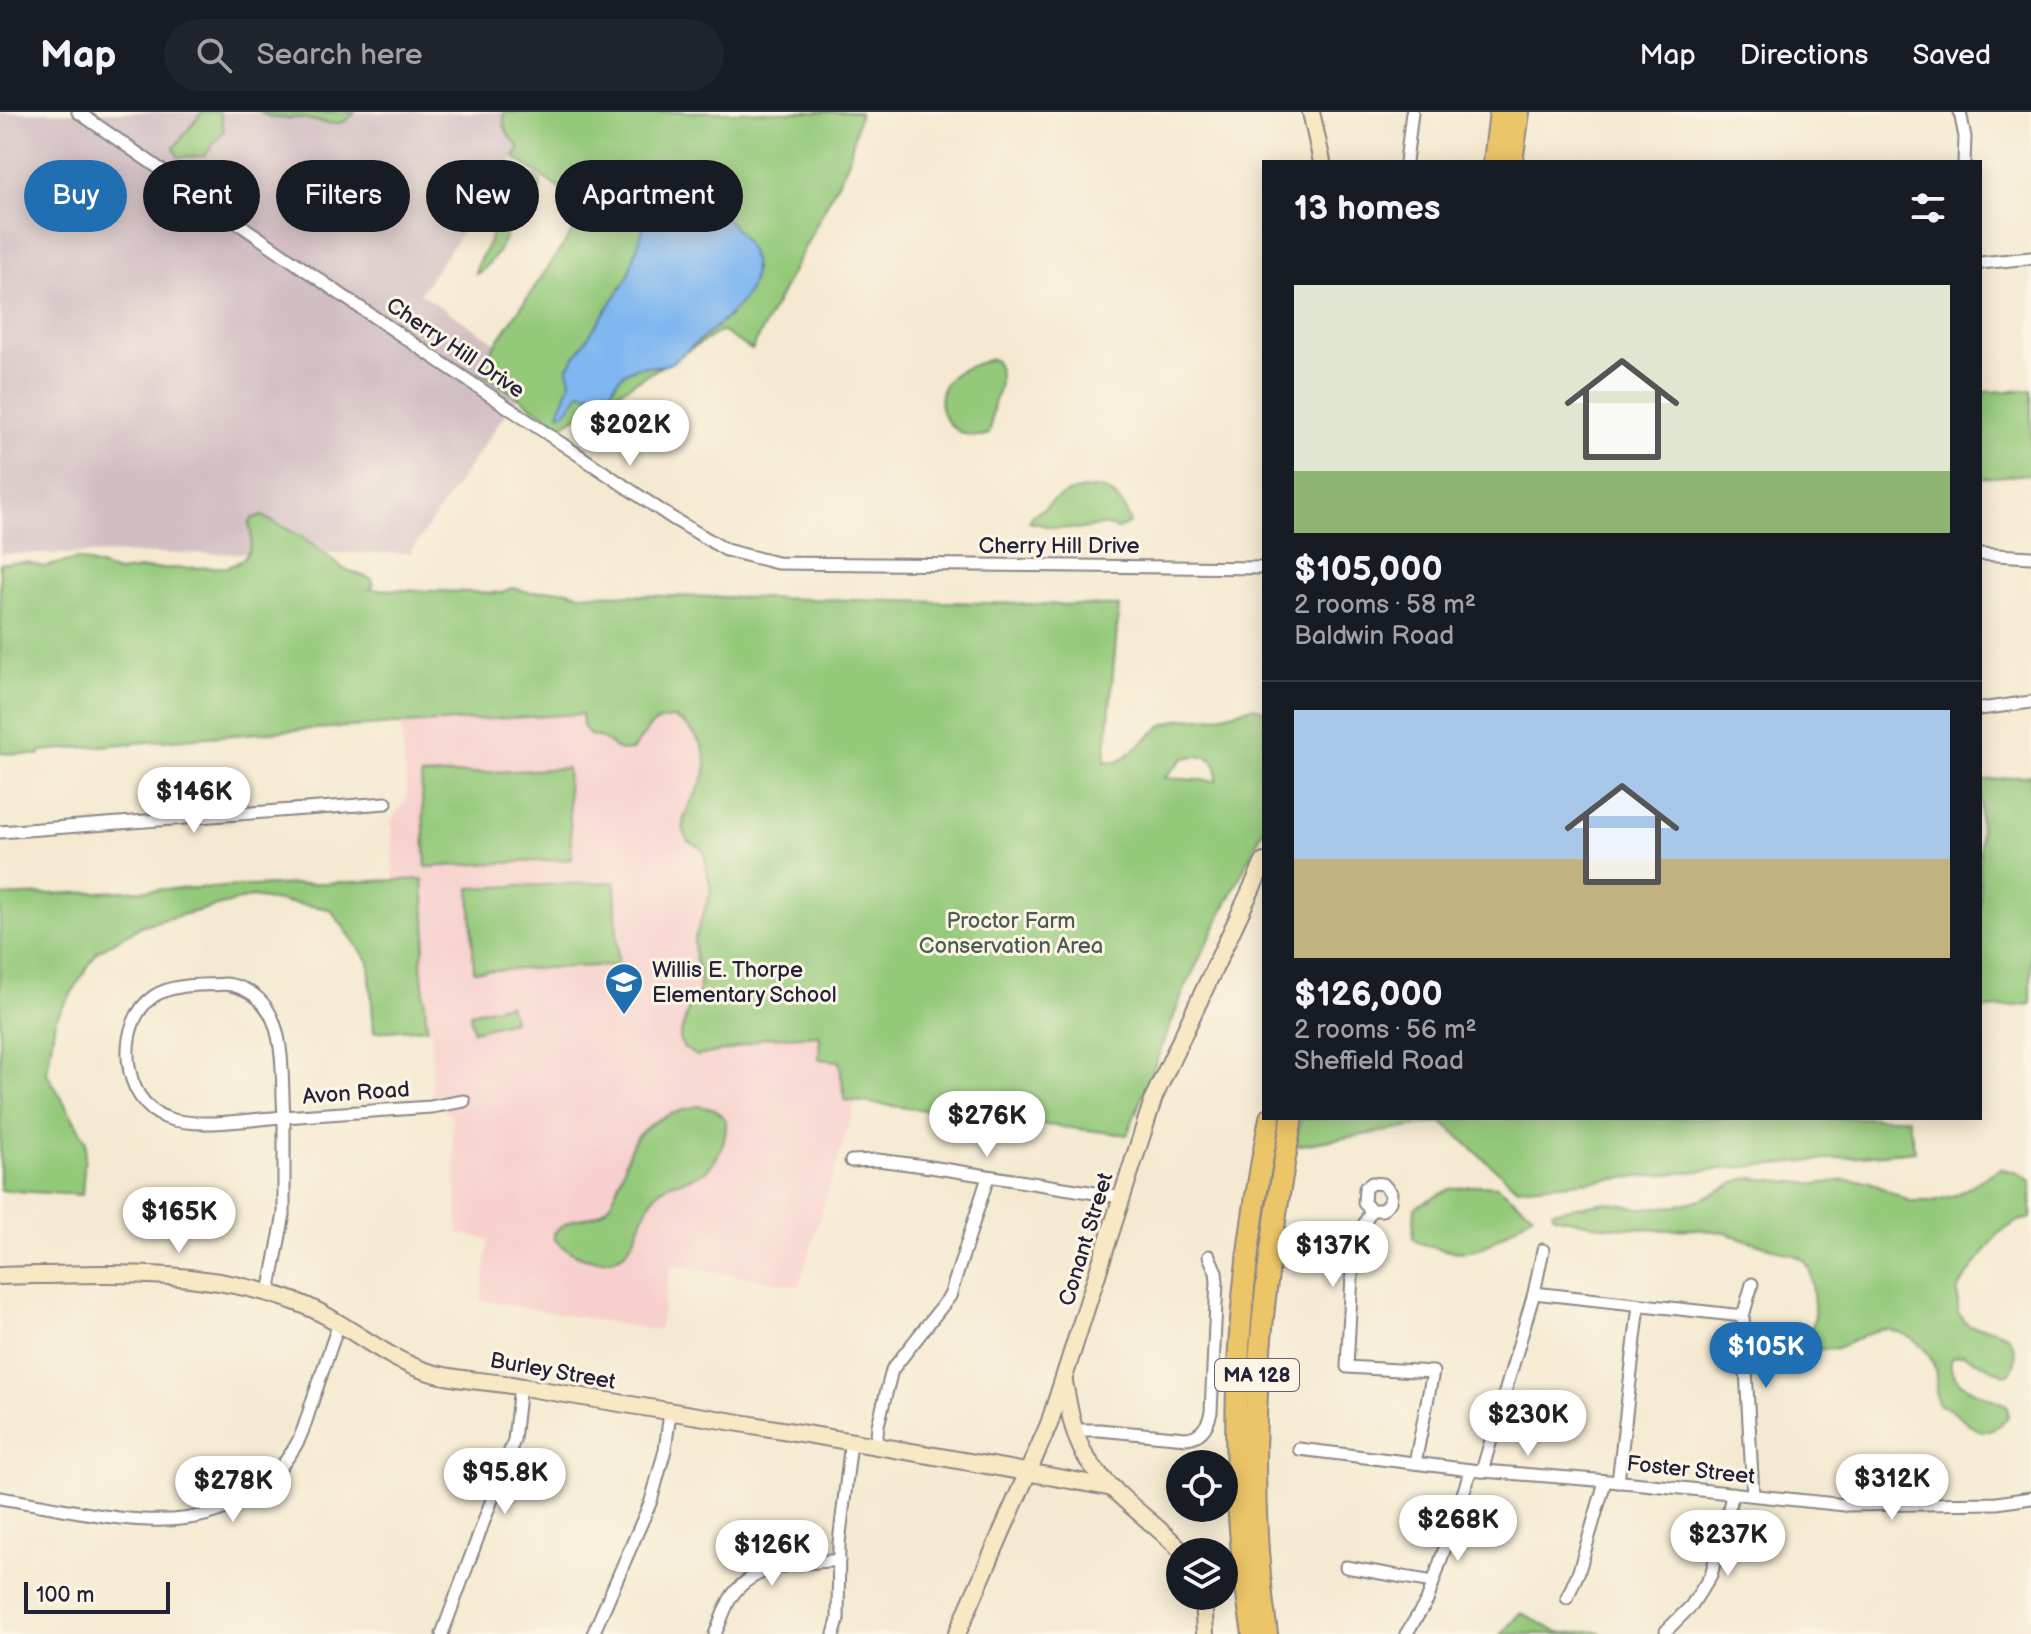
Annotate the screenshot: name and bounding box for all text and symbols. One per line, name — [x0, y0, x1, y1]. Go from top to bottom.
search box — [164, 19, 724, 91]
text: Map — [40, 33, 116, 78]
icon: search — [192, 33, 236, 77]
text: Search here — [256, 37, 423, 73]
text: Map — [1639, 39, 1696, 72]
text: Directions — [1740, 39, 1868, 72]
text: Saved — [1912, 39, 1991, 72]
chip: Buy — [24, 160, 127, 232]
chip: Rent — [143, 160, 260, 232]
chip: Filters — [276, 160, 410, 232]
chip: New — [426, 160, 539, 232]
chip: Apartment — [555, 160, 743, 232]
icon: filters — [1906, 186, 1950, 230]
text: 13 homes — [1294, 188, 1441, 229]
street label: Cherry Hill Drive — [381, 292, 529, 404]
icon: home — [1550, 337, 1694, 481]
pin: $202K — [574, 400, 686, 468]
text: $202K — [589, 410, 671, 441]
street label: Cherry Hill Drive — [979, 533, 1140, 560]
text: $105,000 — [1294, 549, 1443, 590]
text: 2 rooms · 58 m² — [1294, 590, 1476, 621]
text: Baldwin Road — [1294, 621, 1454, 652]
icon: home — [1550, 762, 1694, 906]
pin: $146K — [138, 767, 250, 835]
text: $146K — [156, 777, 232, 808]
park label: Proctor Farm Conservation Area — [919, 908, 1103, 960]
place label: Willis E. Thorpe Elementary School — [652, 957, 837, 1009]
school or university icon: Willis E. Thorpe Elementary School — [603, 961, 645, 1016]
text: $126,000 — [1294, 974, 1443, 1015]
text: 2 rooms · 56 m² — [1294, 1015, 1477, 1046]
text: Sheffield Road — [1294, 1046, 1464, 1077]
street label: Avon Road — [302, 1076, 411, 1111]
pin: $276K — [931, 1091, 1043, 1159]
text: $276K — [947, 1101, 1027, 1132]
street label: Conant Street — [1053, 1169, 1120, 1309]
pin: $165K — [123, 1187, 235, 1255]
text: $165K — [141, 1197, 217, 1228]
pin: $137K — [1277, 1221, 1389, 1289]
text: $137K — [1295, 1231, 1371, 1262]
pin: $105K — [1710, 1322, 1822, 1390]
text: $105K — [1728, 1332, 1804, 1363]
street label: Burley Street — [488, 1347, 618, 1396]
road number: MA 128 — [1215, 1359, 1299, 1391]
pin: $230K — [1472, 1390, 1584, 1458]
text: $230K — [1487, 1400, 1569, 1431]
pin: $95.8K — [440, 1448, 570, 1516]
map controls — [1166, 1450, 1238, 1610]
button: locate — [1166, 1450, 1238, 1522]
street label: Foster Street — [1625, 1450, 1757, 1491]
pin: $312K — [1836, 1454, 1948, 1522]
pin: $278K — [177, 1456, 289, 1524]
text: $95.8K — [462, 1458, 548, 1489]
text: $312K — [1854, 1464, 1930, 1495]
text: $278K — [193, 1466, 273, 1497]
pin: $268K — [1402, 1495, 1514, 1563]
text: $268K — [1417, 1505, 1499, 1536]
pin: $237K — [1672, 1510, 1784, 1578]
pin: $126K — [716, 1520, 828, 1588]
text: $237K — [1688, 1520, 1768, 1551]
text: $126K — [733, 1530, 811, 1561]
button: layers — [1166, 1538, 1238, 1610]
scale bar — [24, 1578, 170, 1614]
text: 100 m — [36, 1582, 95, 1609]

